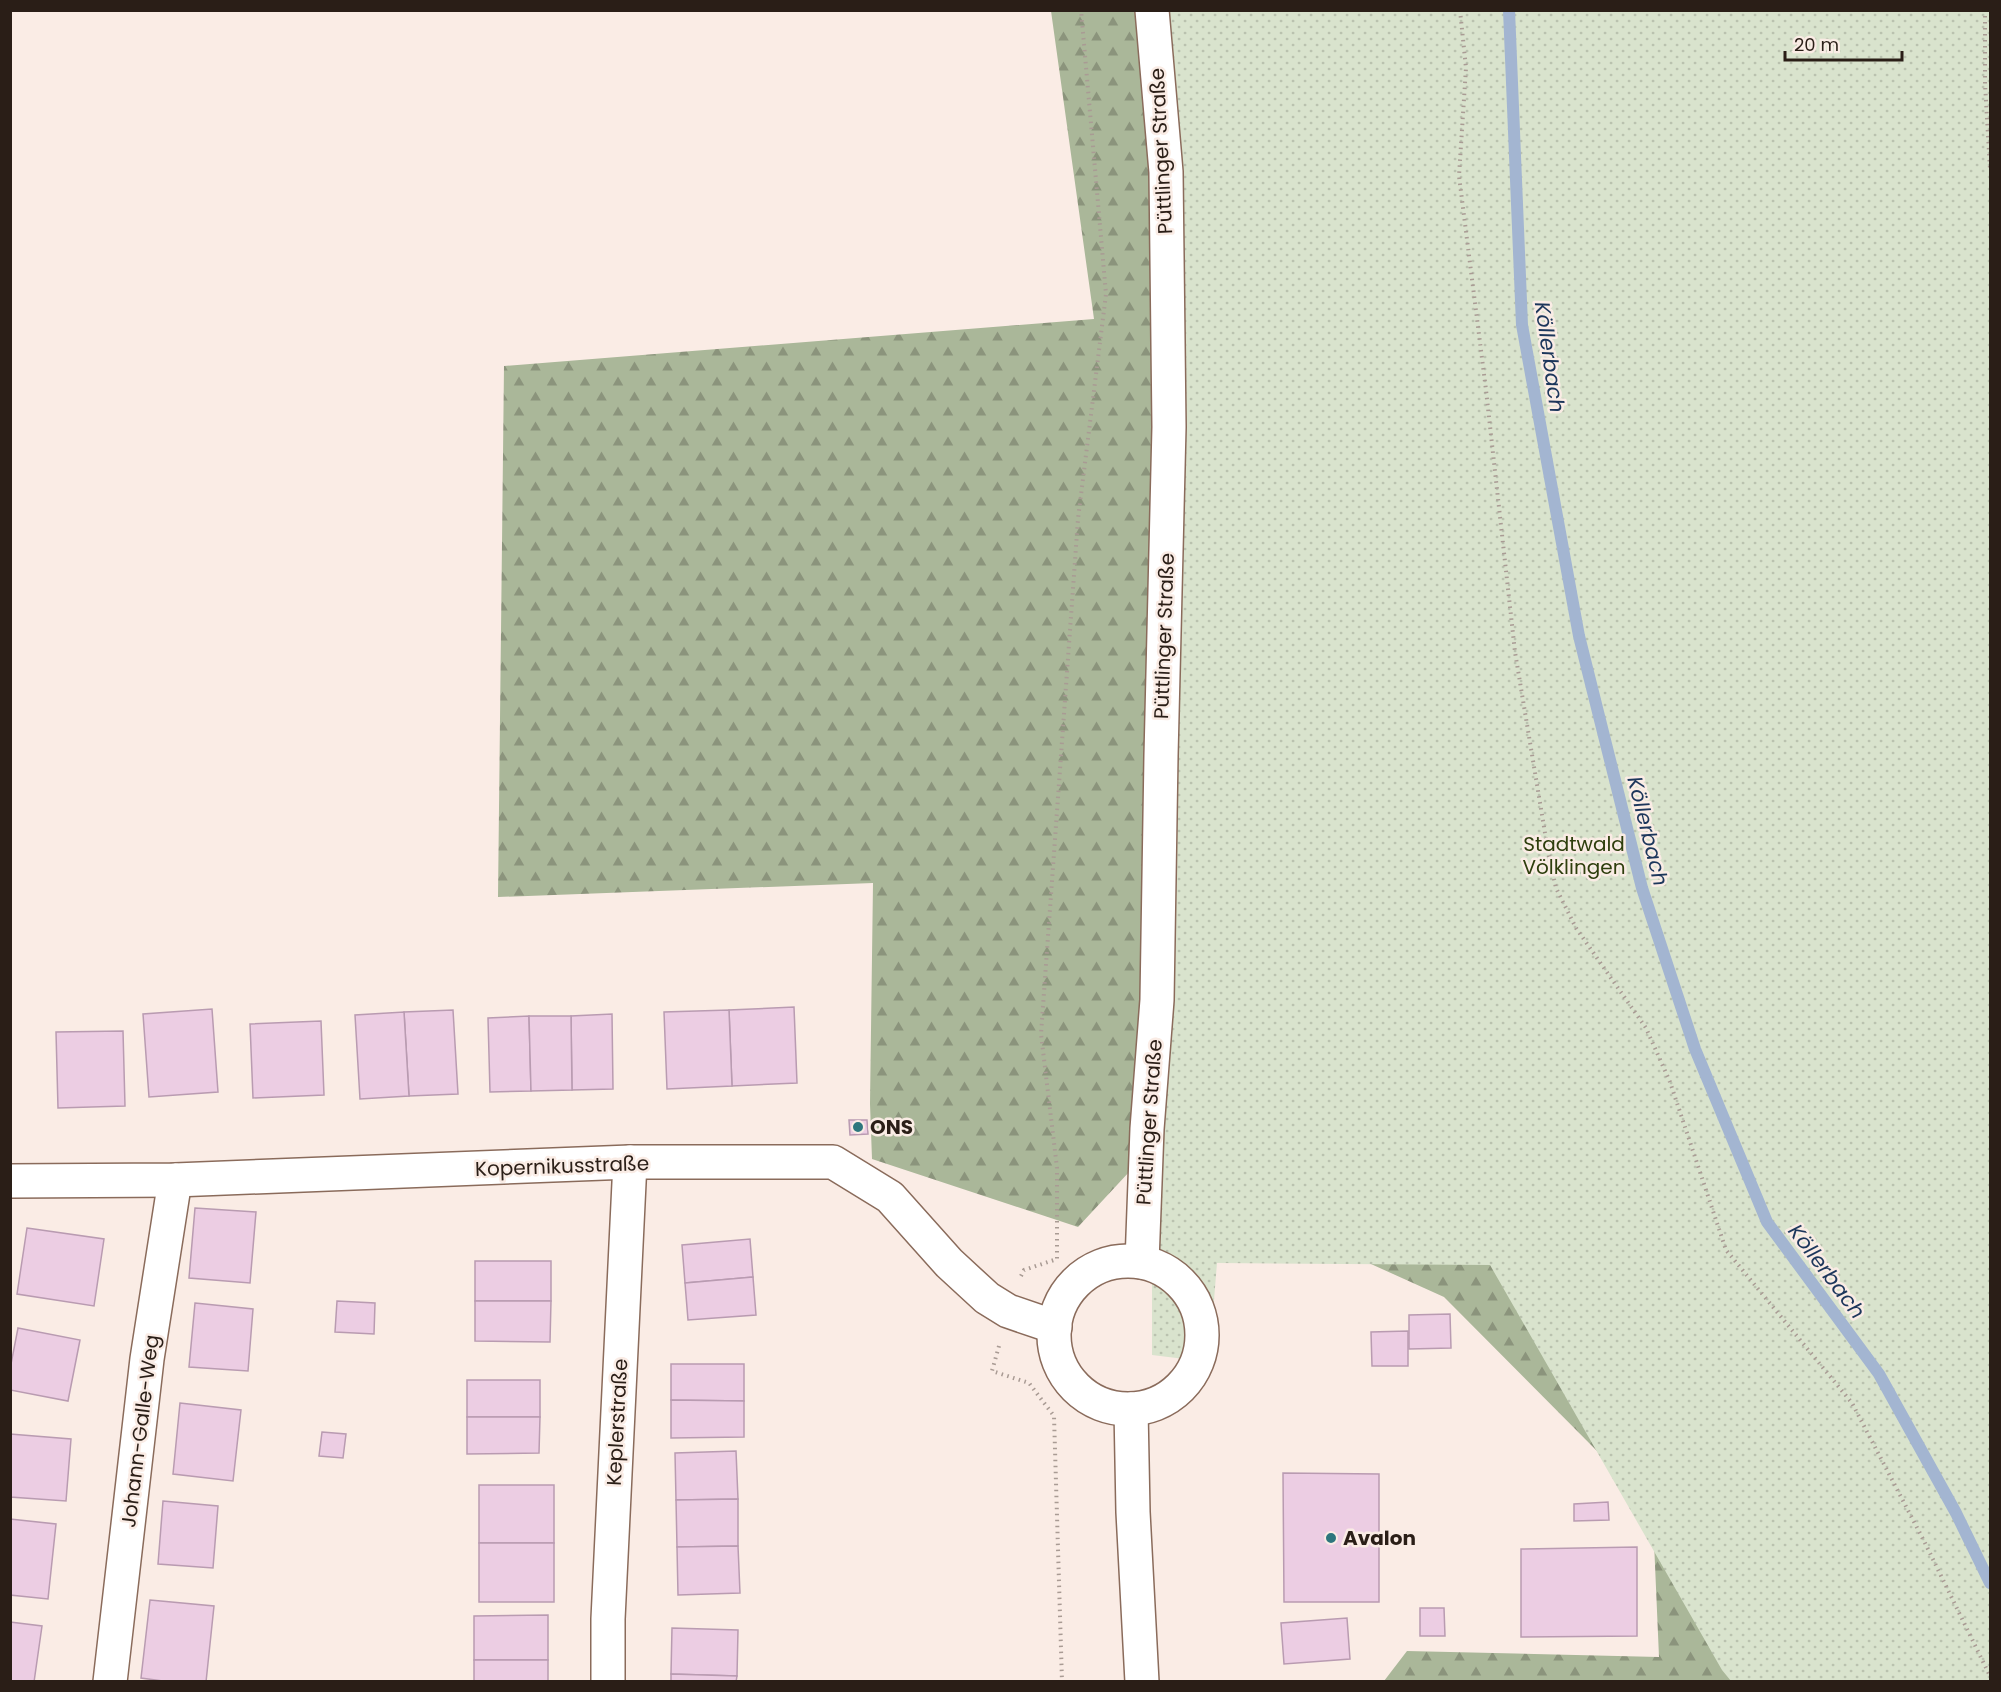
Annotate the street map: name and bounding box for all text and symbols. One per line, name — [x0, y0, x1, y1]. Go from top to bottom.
scale bar — [1785, 24, 1902, 62]
text: 20 m — [1794, 32, 1839, 57]
street label: Püttlinger Straße — [1143, 67, 1179, 235]
water label: Köllerbach — [1528, 300, 1572, 414]
street label: Püttlinger Straße — [1147, 552, 1181, 720]
water label: Köllerbach — [1620, 773, 1676, 889]
park label: Stadtwald Völklingen — [1523, 830, 1625, 881]
street label: Püttlinger Straße — [1129, 1038, 1169, 1206]
place label: ONS — [870, 1113, 913, 1141]
marker: ONS — [851, 1120, 865, 1134]
street label: Kopernikusstraße — [474, 1149, 650, 1183]
water label: Köllerbach — [1782, 1218, 1872, 1324]
street label: Johann-Galle-Weg — [114, 1333, 166, 1529]
street label: Keplerstraße — [600, 1358, 634, 1486]
place label: Avalon — [1343, 1524, 1416, 1552]
marker: Avalon — [1324, 1531, 1338, 1545]

